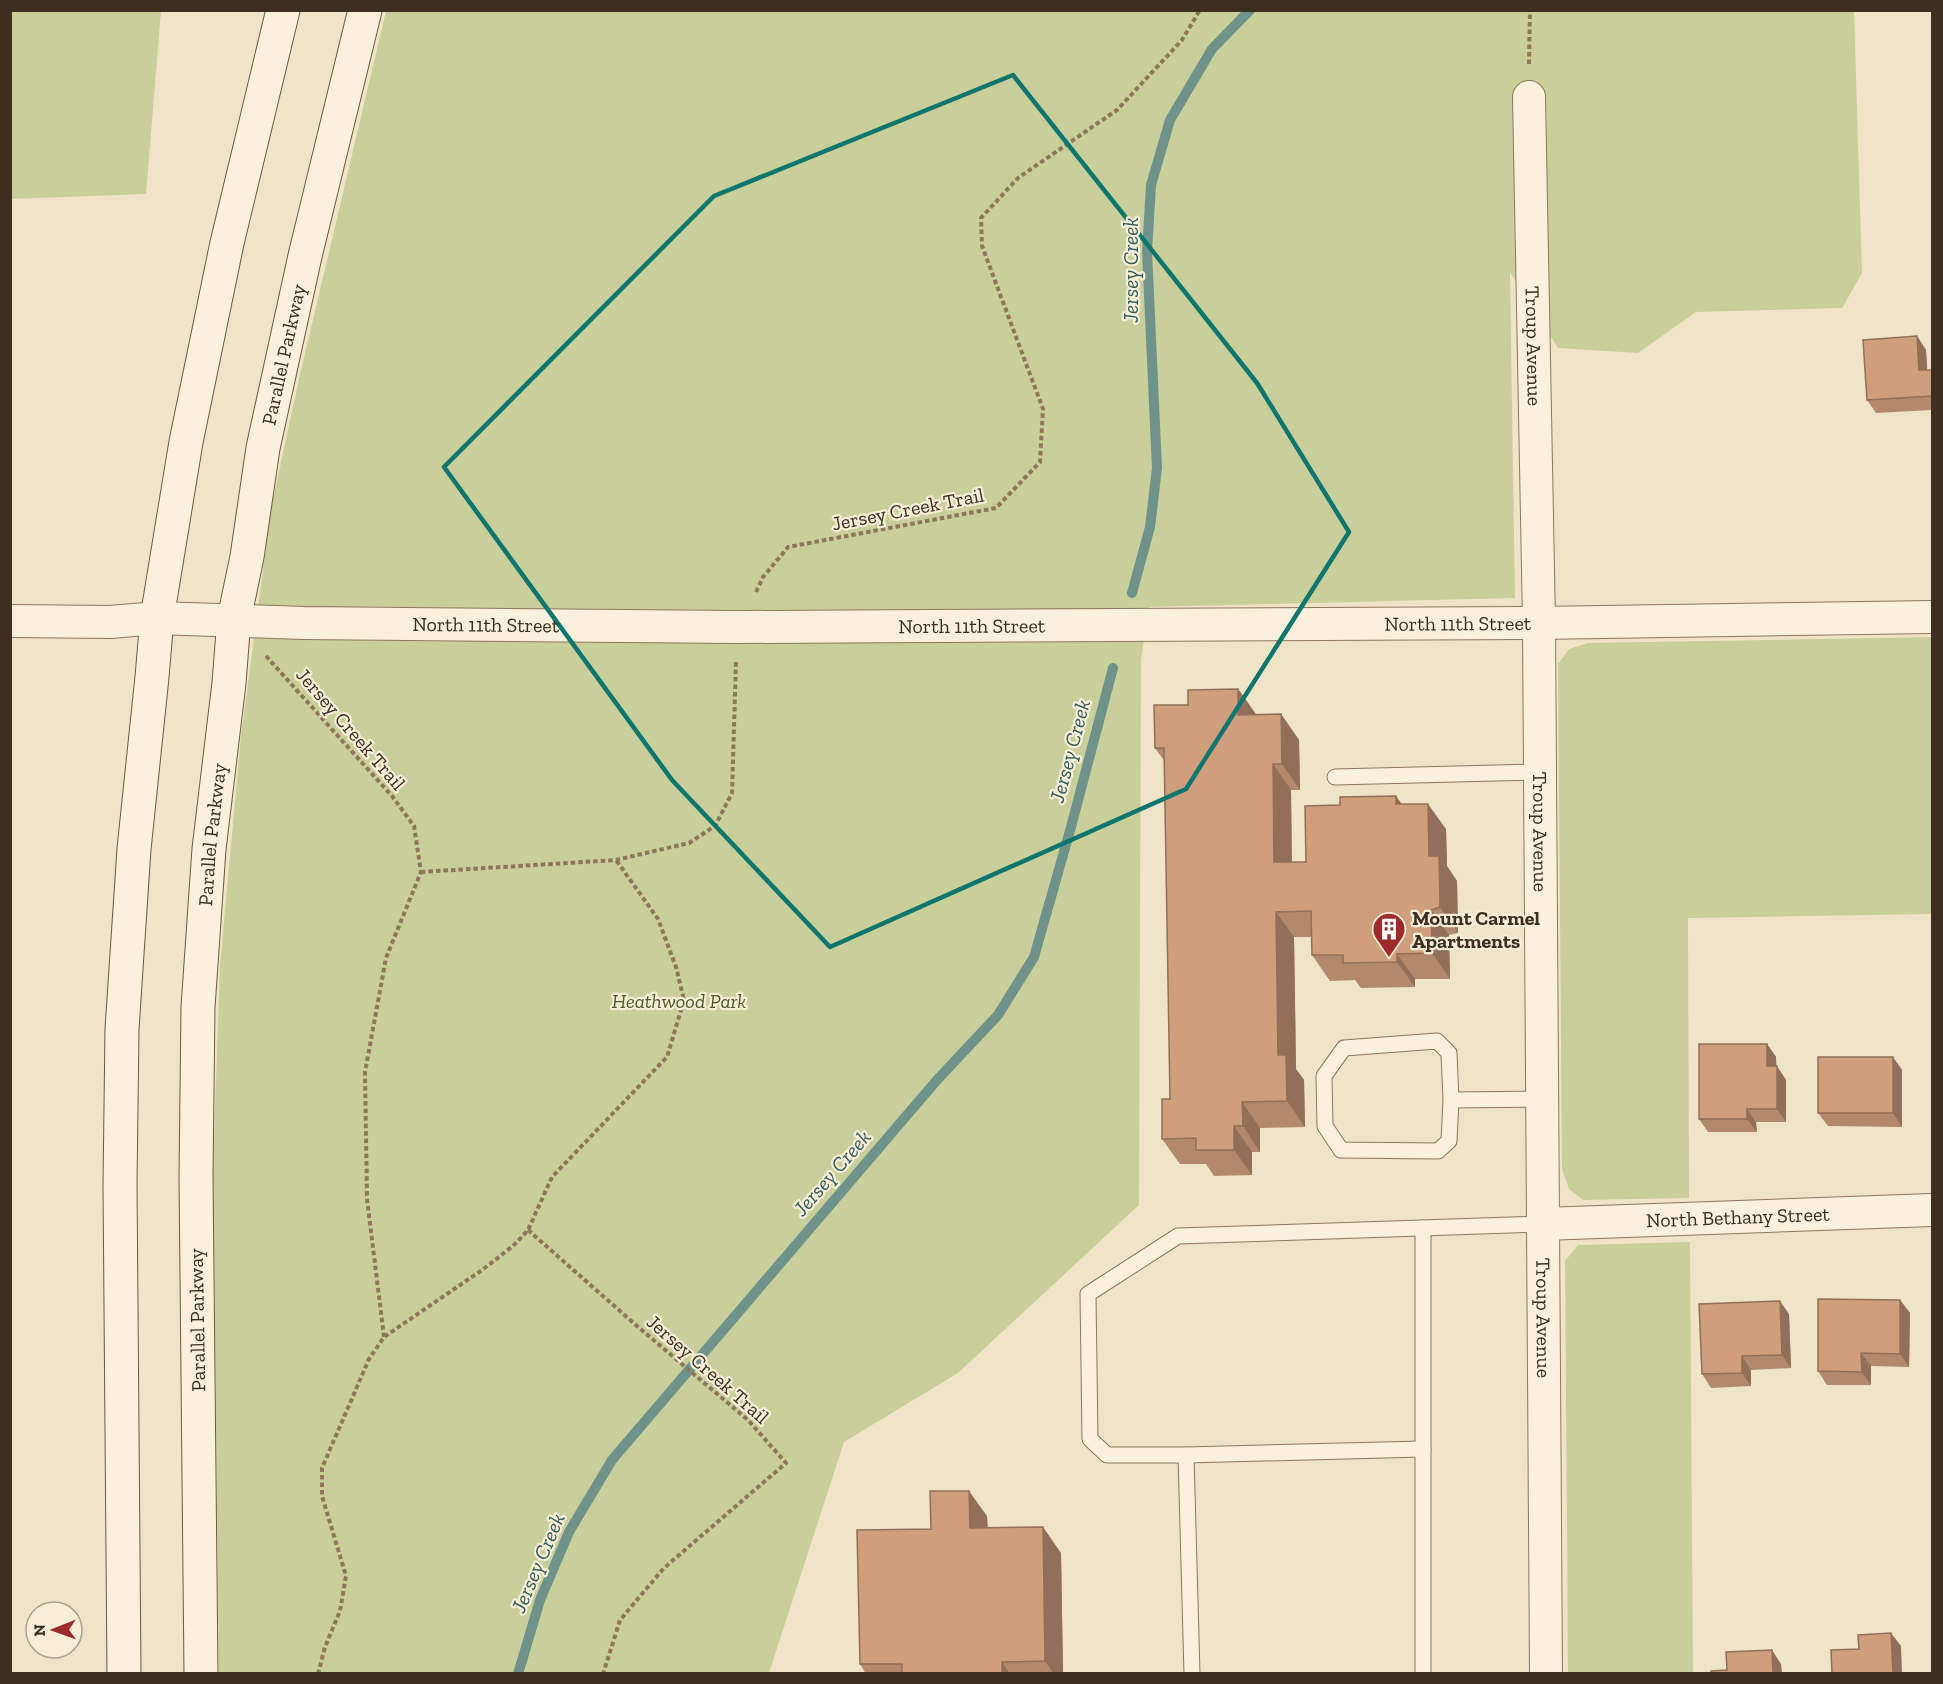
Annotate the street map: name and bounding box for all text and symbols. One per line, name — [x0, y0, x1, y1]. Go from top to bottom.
water label: Jersey Creek — [1118, 217, 1143, 324]
street label: Parallel Parkway — [256, 281, 311, 427]
street label: Troup Avenue — [1521, 286, 1547, 406]
street label: Jersey Creek Trail — [830, 483, 986, 535]
street label: North 11th Street — [1384, 611, 1532, 636]
street label: North 11th Street — [412, 612, 560, 637]
street label: North 11th Street — [898, 613, 1046, 638]
street label: Jersey Creek Trail — [291, 663, 411, 795]
water label: Jersey Creek — [1044, 697, 1095, 806]
street label: Parallel Parkway — [193, 761, 231, 907]
street label: Troup Avenue — [1528, 772, 1553, 892]
place label: Mount Carmel Apartments — [1412, 906, 1540, 953]
building icon: Mount Carmel Apartments — [1371, 911, 1407, 958]
park label: Heathwood Park — [612, 989, 746, 1013]
water label: Jersey Creek — [787, 1125, 876, 1221]
street label: North Bethany Street — [1646, 1202, 1831, 1232]
street label: Parallel Parkway — [184, 1247, 210, 1392]
street label: Troup Avenue — [1531, 1258, 1556, 1378]
street label: Jersey Creek Trail — [642, 1309, 774, 1429]
water label: Jersey Creek — [505, 1509, 570, 1617]
north arrow — [24, 1600, 84, 1660]
text: N — [30, 1624, 49, 1637]

